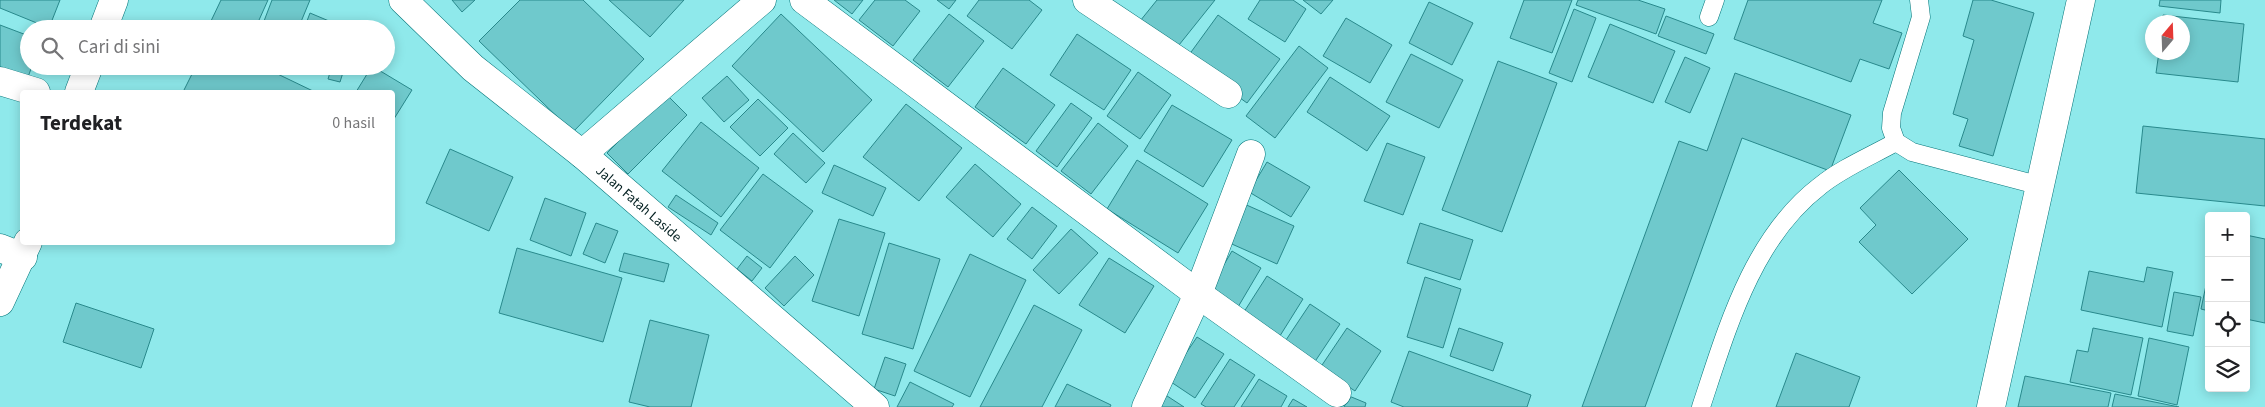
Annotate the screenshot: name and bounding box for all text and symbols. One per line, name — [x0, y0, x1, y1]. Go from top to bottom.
north arrow — [2145, 15, 2190, 60]
search box — [20, 20, 395, 75]
icon: search — [38, 34, 66, 62]
text: Cari di sini — [78, 34, 160, 61]
text: Terdekat — [40, 108, 122, 138]
text: 0 hasil — [332, 112, 375, 134]
street label: Jalan Fatah Laside — [591, 161, 686, 247]
map controls — [2205, 212, 2250, 392]
button: + — [2205, 212, 2250, 257]
button: − — [2205, 257, 2250, 302]
button: locate — [2205, 302, 2250, 347]
button: layers — [2205, 347, 2250, 392]

